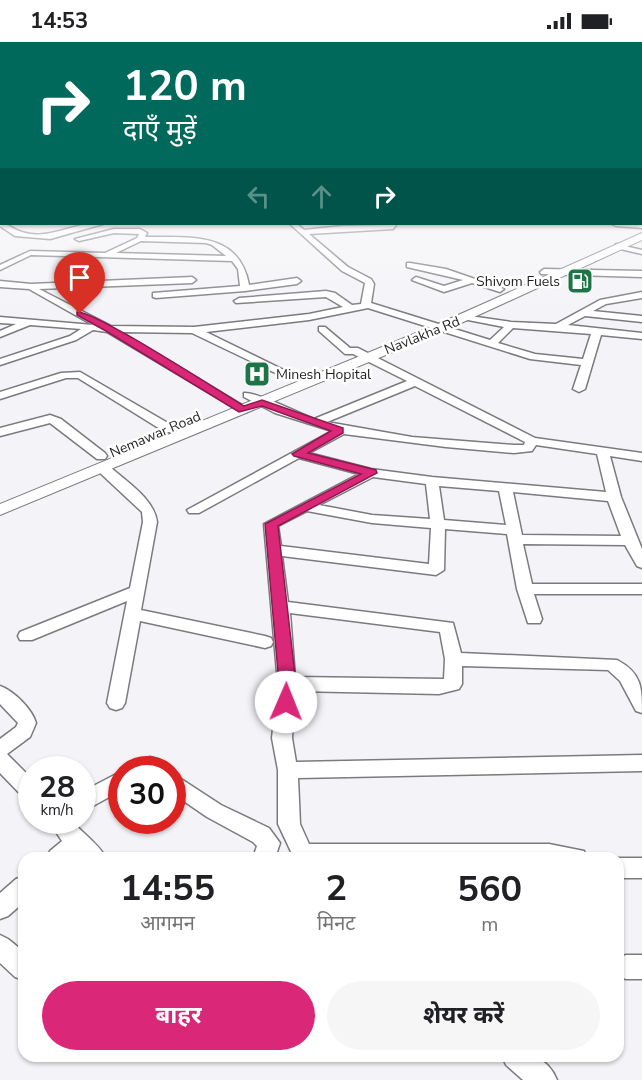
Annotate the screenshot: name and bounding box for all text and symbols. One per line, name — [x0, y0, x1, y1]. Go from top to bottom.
text: 14:53 — [30, 6, 88, 36]
text: 120 m — [123, 58, 247, 115]
icon: right — [24, 66, 102, 144]
text: दाएँ मुड़ें — [123, 112, 197, 149]
icon: left — [242, 180, 275, 213]
icon: ahead — [305, 180, 338, 213]
icon: right — [368, 180, 401, 213]
pin — [54, 252, 105, 314]
icon: arrive — [63, 261, 96, 294]
fuel station icon: Shivom Fuels — [565, 266, 595, 296]
place label: Shivom Fuels — [476, 272, 560, 291]
street label: Navlakha Rd — [382, 312, 463, 359]
hospital icon: Minesh Hopital — [242, 359, 272, 389]
place label: Minesh Hopital — [276, 365, 372, 384]
street label: Nemawar Road — [107, 407, 204, 462]
position arrow — [254, 670, 318, 734]
speed limit sign: 30 — [108, 756, 186, 834]
text: 28 — [39, 767, 75, 808]
text: km/h — [40, 800, 74, 820]
text: 14:55 — [120, 864, 215, 913]
text: 2 — [325, 864, 347, 913]
text: 560 — [457, 865, 522, 914]
text: आगमन — [140, 910, 195, 937]
text: मिनट — [317, 910, 355, 937]
text: m — [481, 911, 498, 938]
button: बाहर — [42, 981, 315, 1050]
button: शेयर करें — [327, 981, 600, 1050]

